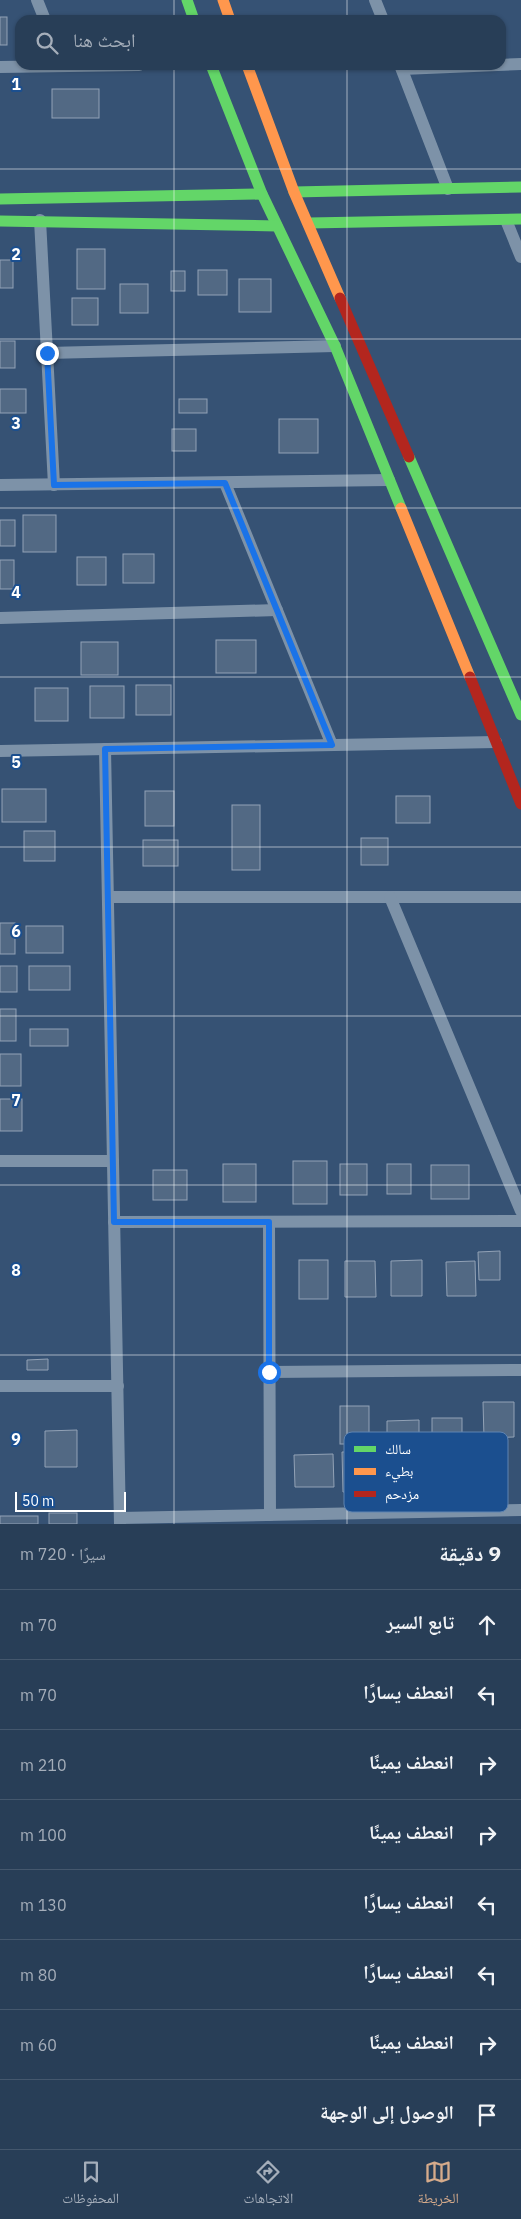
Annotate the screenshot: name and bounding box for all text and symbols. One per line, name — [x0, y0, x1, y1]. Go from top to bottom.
search box — [15, 15, 506, 70]
text: ابحث هنا — [73, 28, 135, 52]
icon: search — [33, 29, 61, 57]
text: 1 — [11, 74, 21, 94]
text: 2 — [11, 244, 21, 264]
route end — [36, 342, 59, 365]
text: 3 — [11, 413, 21, 433]
text: 4 — [11, 582, 21, 602]
text: 5 — [11, 752, 21, 772]
text: 6 — [11, 921, 21, 941]
text: 7 — [11, 1090, 21, 1110]
text: 8 — [11, 1260, 21, 1280]
route start — [258, 1361, 281, 1384]
text: 9 — [11, 1429, 21, 1449]
legend — [344, 1432, 508, 1512]
text: سالك — [385, 1440, 411, 1458]
text: بطيء — [385, 1462, 414, 1483]
text: مزدحم — [385, 1485, 419, 1504]
scale bar — [15, 1489, 126, 1512]
text: 50 m — [22, 1492, 54, 1510]
text: 9 دقيقة — [439, 1539, 501, 1567]
text: سيرًا · 720 m — [20, 1544, 106, 1564]
text: تابع السير — [386, 1610, 454, 1634]
icon: ahead — [473, 1611, 501, 1639]
text: 70 m — [20, 1615, 57, 1635]
text: انعطف يسارًا — [363, 1680, 454, 1704]
icon: left — [473, 1681, 501, 1709]
text: 70 m — [20, 1685, 57, 1705]
text: انعطف يمينًا — [369, 1750, 454, 1774]
icon: right — [473, 1751, 501, 1779]
text: 210 m — [20, 1755, 67, 1775]
text: انعطف يمينًا — [369, 1820, 454, 1844]
icon: right — [473, 1821, 501, 1849]
text: 100 m — [20, 1825, 67, 1845]
text: انعطف يسارًا — [363, 1890, 454, 1914]
icon: left — [473, 1891, 501, 1919]
text: 130 m — [20, 1895, 67, 1915]
text: انعطف يسارًا — [363, 1960, 454, 1984]
icon: left — [473, 1961, 501, 1989]
text: 80 m — [20, 1965, 57, 1985]
text: انعطف يمينًا — [369, 2030, 454, 2054]
icon: right — [473, 2031, 501, 2059]
text: 60 m — [20, 2035, 57, 2055]
text: الوصول إلى الوجهة — [320, 2100, 454, 2124]
icon: arrive — [473, 2101, 501, 2129]
tab: المحفوظات — [62, 2158, 119, 2212]
tab: الاتجاهات — [244, 2158, 293, 2212]
tab: الخريطة — [418, 2158, 459, 2212]

